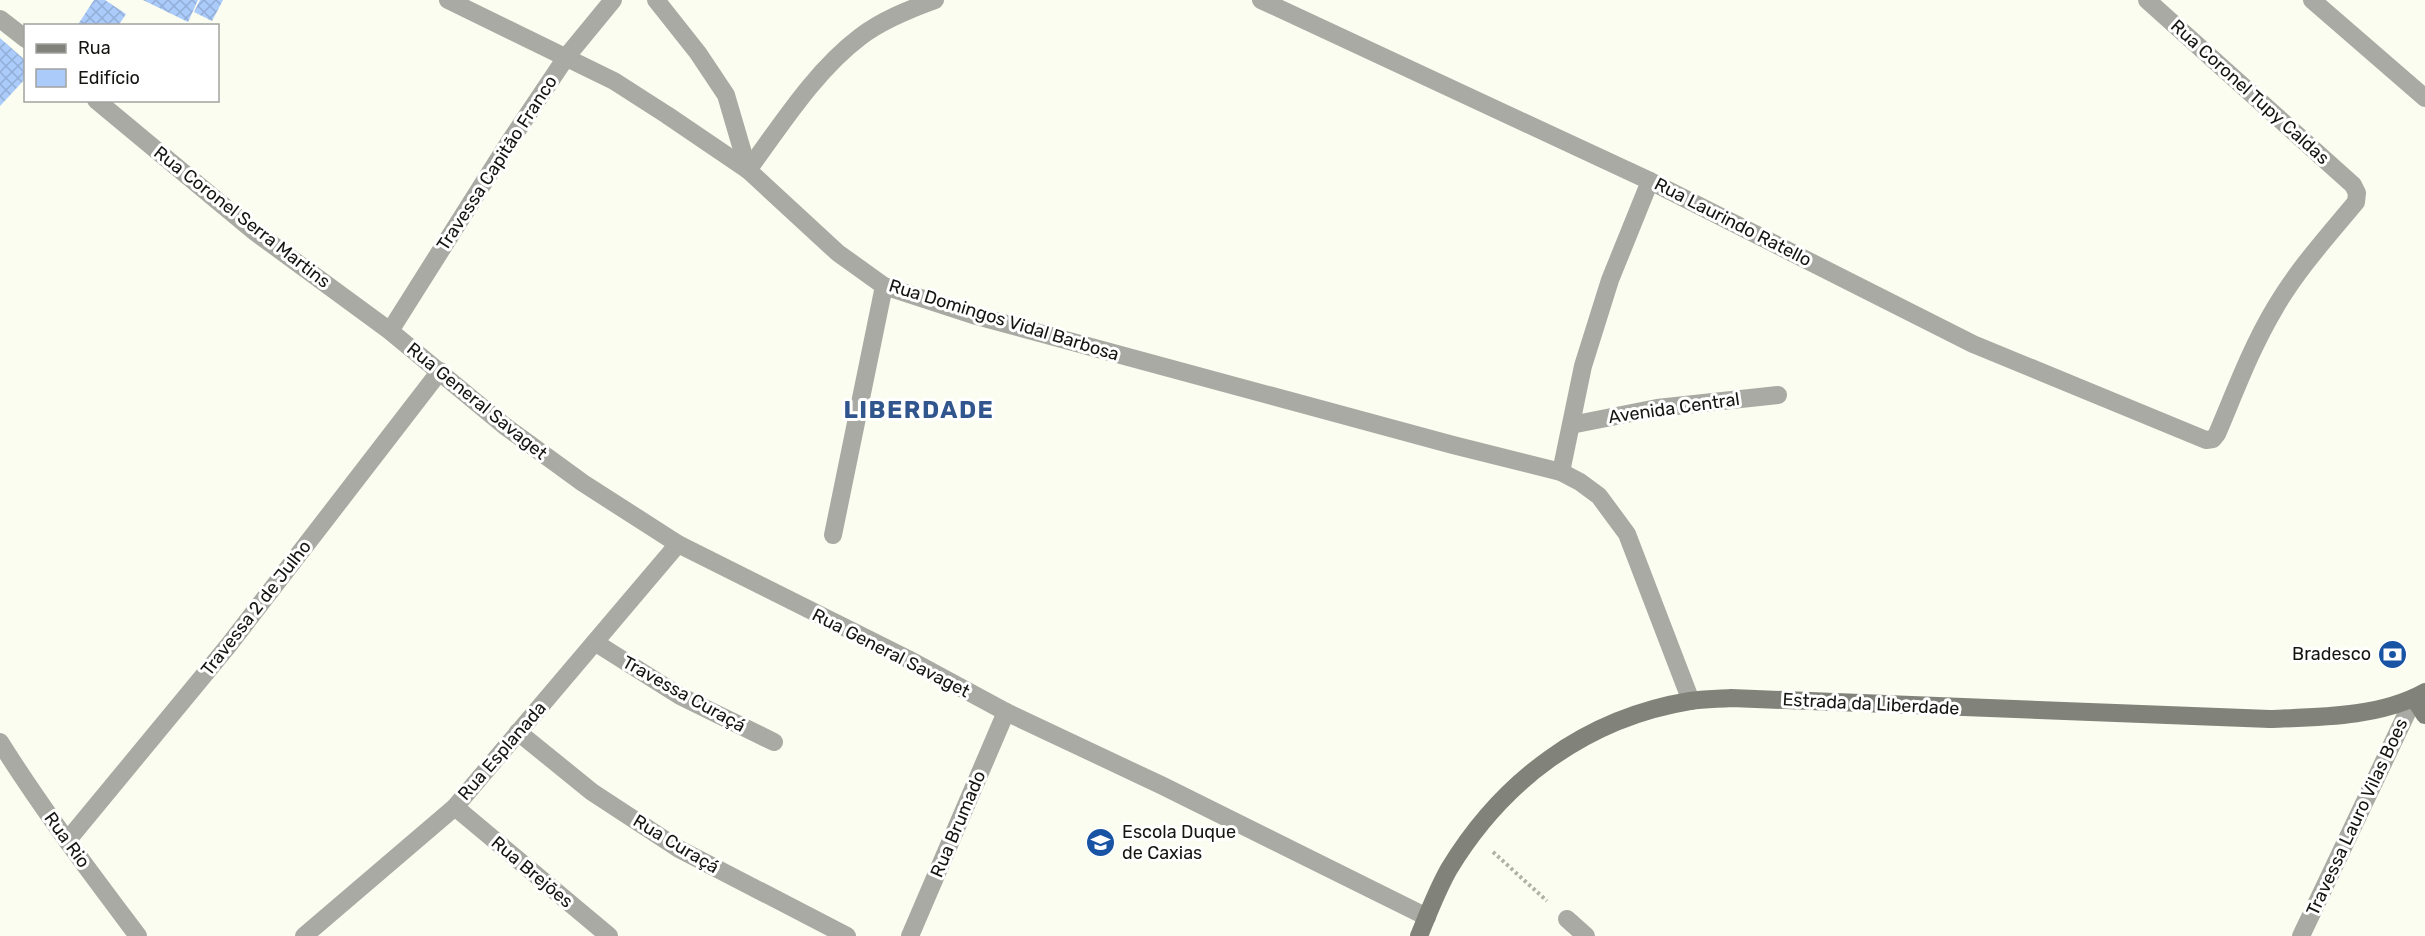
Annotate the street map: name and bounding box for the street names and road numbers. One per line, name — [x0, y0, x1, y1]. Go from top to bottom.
street label: Rua Coronel Tupy Caldas — [2166, 15, 2334, 169]
street label: Travessa Capitão Franco — [432, 71, 562, 255]
street label: Rua Coronel Serra Martins — [149, 141, 335, 293]
street label: Rua Laurindo Ratello — [1651, 173, 1815, 271]
street label: Rua Domingos Vidal Barbosa — [886, 274, 1122, 366]
street label: Rua General Savaget — [402, 338, 552, 464]
street label: Avenida Central — [1607, 388, 1741, 428]
street label: Travessa 2 de Julho — [196, 536, 316, 680]
street label: Rua General Savaget — [808, 604, 974, 702]
street label: Travessa Curaçá — [619, 651, 749, 737]
street label: Estrada da Liberdade — [1782, 688, 1960, 720]
street label: Rua Esplanada — [453, 697, 551, 805]
street label: Travessa Lauro Vilas Boes — [2302, 715, 2412, 919]
street label: Rua Brumado — [926, 767, 990, 881]
street label: Rua Rio — [39, 808, 95, 872]
street label: Rua Curaçá — [629, 810, 723, 878]
street label: Rua Brejões — [487, 831, 577, 913]

